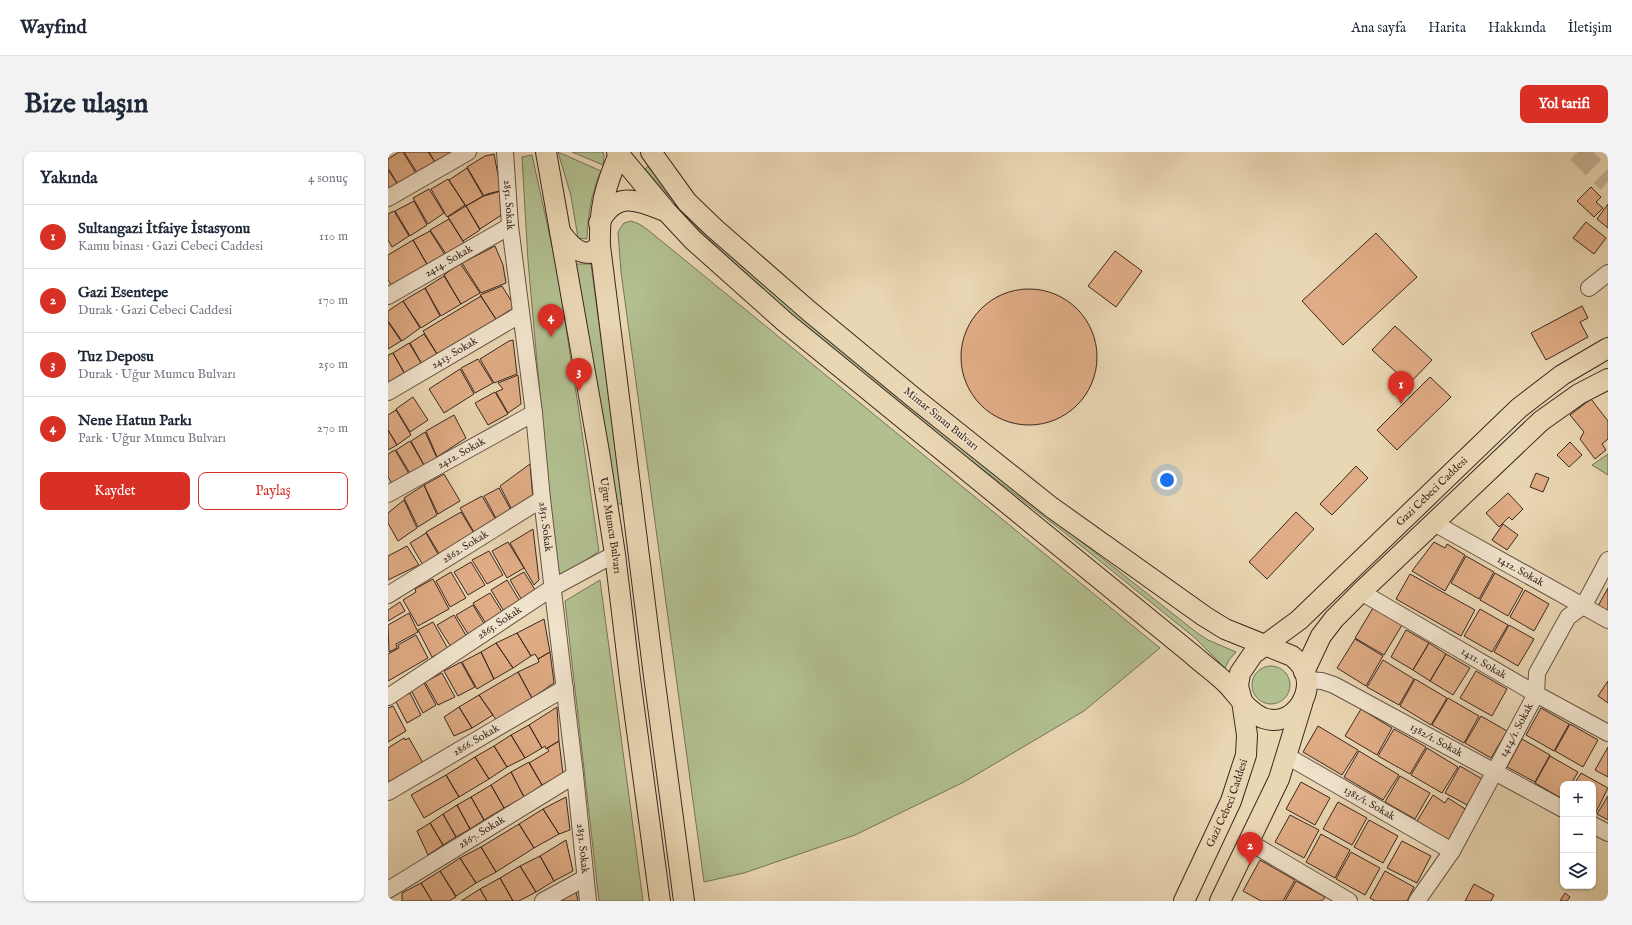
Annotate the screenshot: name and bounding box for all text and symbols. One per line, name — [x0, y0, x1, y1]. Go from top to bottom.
text: Wayfind — [20, 16, 87, 40]
text: Ana sayfa — [1351, 19, 1406, 37]
text: Harita — [1428, 19, 1466, 37]
text: Hakkında — [1488, 19, 1546, 37]
text: İletişim — [1568, 19, 1612, 37]
button: Yol tarifi — [1520, 85, 1608, 123]
text: Bize ulaşın — [24, 87, 148, 122]
text: Yakında — [40, 168, 98, 189]
text: 4 sonuç — [308, 170, 348, 187]
street label: 2851. Sokak — [500, 179, 517, 231]
text: Sultangazi İtfaiye İstasyonu — [78, 219, 250, 238]
text: 1 — [51, 228, 55, 245]
text: 110 m — [319, 228, 348, 245]
text: Kamu binası · Gazi Cebeci Caddesi — [78, 238, 263, 255]
street label: 2414. Sokak — [422, 242, 475, 280]
text: Gazi Esentepe — [78, 283, 168, 302]
text: 2 — [50, 292, 56, 309]
text: 170 m — [318, 292, 348, 309]
text: Durak · Gazi Cebeci Caddesi — [78, 302, 232, 319]
pin: 4 — [538, 304, 564, 337]
street label: 2413. Sokak — [429, 334, 480, 372]
text: Tuz Deposu — [78, 347, 154, 366]
text: 3 — [51, 356, 55, 373]
text: 250 m — [318, 356, 348, 373]
pin: 3 — [566, 358, 592, 391]
text: Durak · Uğur Mumcu Bulvarı — [78, 366, 236, 383]
pin: 1 — [1388, 371, 1414, 404]
street label: Mimar Sinan Bulvarı — [901, 384, 982, 454]
text: Nene Hatun Parkı — [78, 411, 192, 430]
text: 4 — [50, 420, 56, 437]
text: 270 m — [317, 420, 348, 437]
text: Park · Uğur Mumcu Bulvarı — [78, 430, 226, 447]
street label: 2412. Sokak — [435, 434, 488, 472]
street label: Gazi Cebeci Caddesi — [1393, 454, 1471, 529]
your location — [1157, 470, 1177, 490]
button: Kaydet — [40, 472, 190, 510]
button: Paylaş — [198, 472, 348, 510]
street label: Uğur Mumcu Bulvarı — [596, 476, 624, 574]
street label: 2851. Sokak — [535, 501, 555, 553]
street label: 2862. Sokak — [439, 527, 491, 567]
street label: 1412. Sokak — [1495, 553, 1547, 590]
street label: 2865. Sokak — [474, 603, 525, 643]
street label: 1411. Sokak — [1458, 645, 1509, 682]
street label: 1414/1. Sokak — [1497, 701, 1537, 760]
street label: 1382/1. Sokak — [1407, 720, 1465, 761]
street label: 2866. Sokak — [450, 721, 502, 759]
street label: Gazi Cebeci Caddesi — [1203, 757, 1251, 850]
map controls — [1560, 781, 1596, 889]
button: + — [1560, 781, 1596, 817]
street label: 1381/1. Sokak — [1341, 783, 1398, 824]
street label: 2867. Sokak — [456, 813, 508, 852]
button: − — [1560, 817, 1596, 853]
street label: 2851. Sokak — [573, 823, 592, 874]
pin: 2 — [1237, 832, 1263, 865]
button: layers — [1560, 853, 1596, 889]

